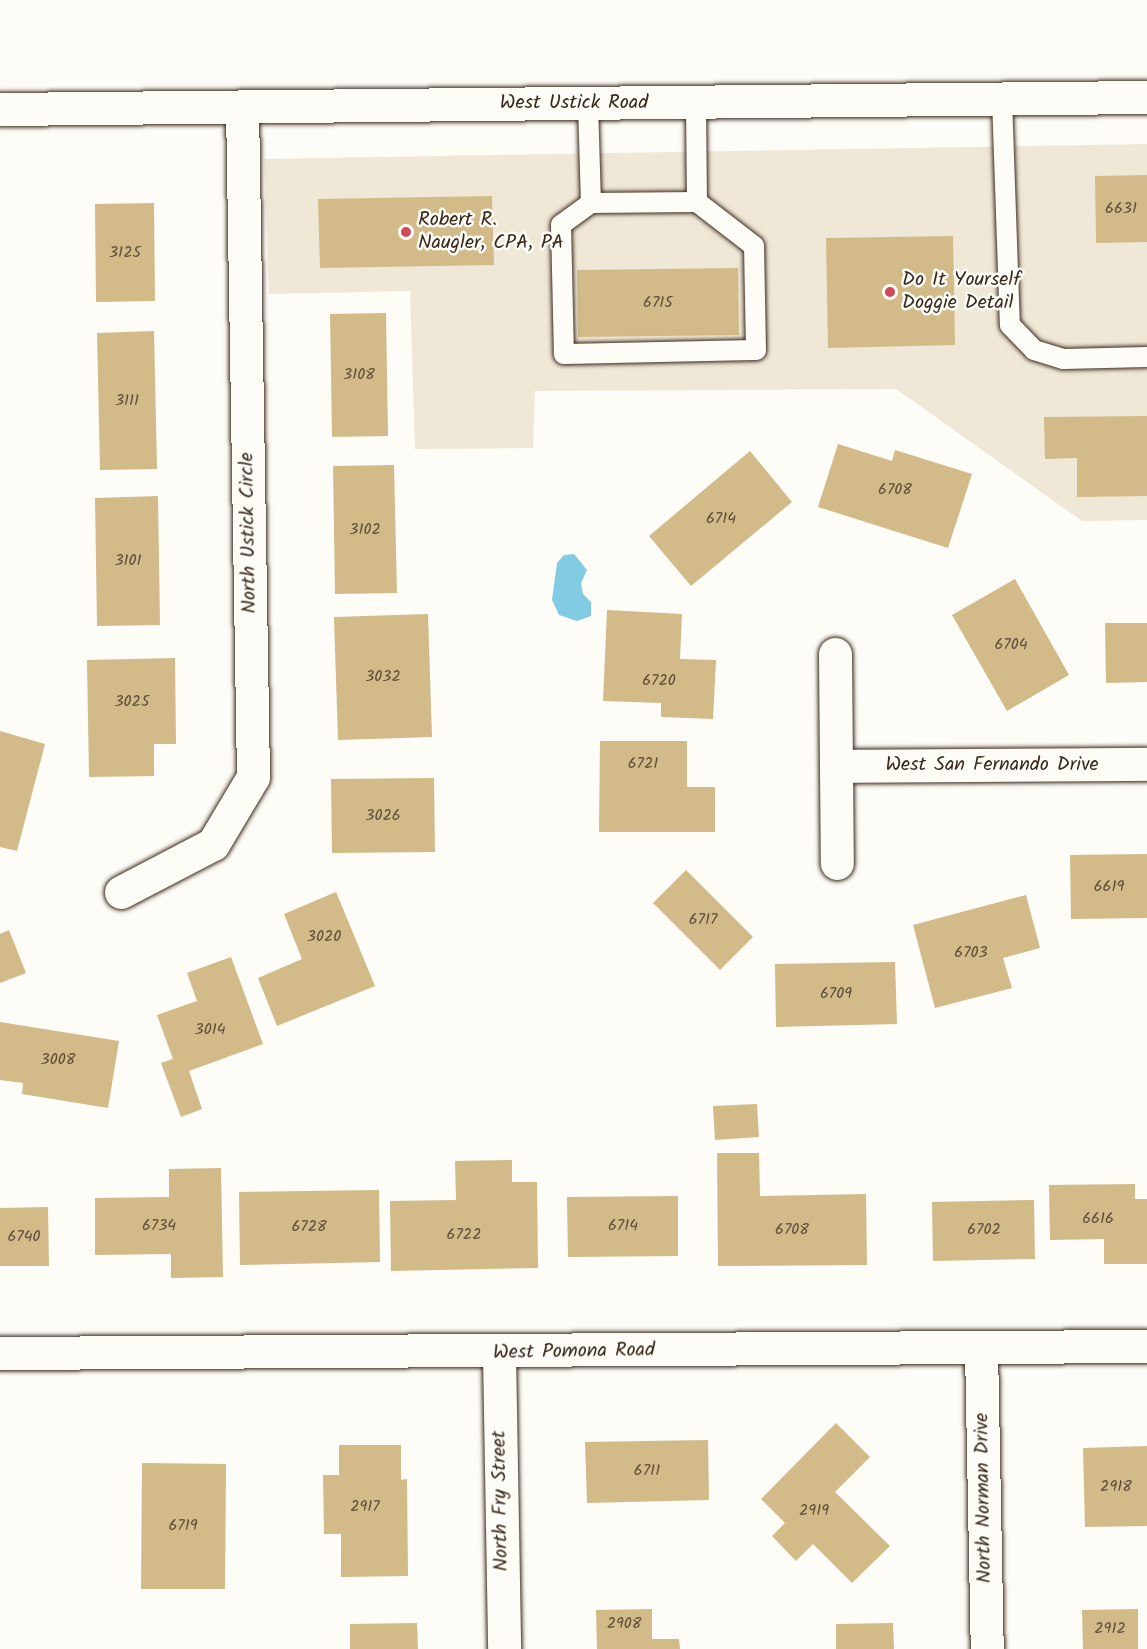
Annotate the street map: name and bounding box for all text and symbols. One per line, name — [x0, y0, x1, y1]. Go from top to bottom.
street label: West Ustick Road — [500, 91, 648, 115]
house number: 6631 — [1105, 199, 1137, 219]
place label: Robert R. Naugler, CPA, PA — [418, 208, 564, 255]
marker: Robert R. Naugler, CPA, PA — [399, 225, 413, 239]
house number: 3125 — [109, 243, 141, 263]
place label: Do It Yourself Doggie Detail — [902, 268, 1021, 315]
marker: Do It Yourself Doggie Detail — [883, 285, 897, 299]
house number: 6715 — [643, 293, 673, 313]
house number: 3108 — [343, 365, 375, 385]
house number: 3111 — [115, 391, 139, 411]
street label: North Ustick Circle — [236, 452, 262, 614]
house number: 6708 — [878, 480, 912, 500]
house number: 6714 — [706, 509, 736, 529]
house number: 3102 — [349, 520, 381, 540]
house number: 3101 — [114, 551, 142, 571]
house number: 6704 — [994, 635, 1028, 655]
house number: 3032 — [365, 667, 401, 687]
house number: 6720 — [642, 671, 676, 691]
house number: 3025 — [114, 692, 150, 712]
street label: West San Fernando Drive — [885, 753, 1099, 777]
house number: 6721 — [628, 754, 658, 774]
house number: 3026 — [365, 806, 401, 826]
house number: 6619 — [1094, 877, 1124, 897]
house number: 6717 — [689, 910, 717, 930]
house number: 3020 — [307, 927, 341, 947]
house number: 6703 — [954, 943, 988, 963]
house number: 6709 — [820, 984, 852, 1004]
house number: 3014 — [195, 1020, 225, 1040]
house number: 3008 — [41, 1050, 75, 1070]
house number: 6616 — [1082, 1209, 1114, 1229]
house number: 6734 — [142, 1216, 176, 1236]
house number: 6714 — [608, 1216, 638, 1236]
house number: 6728 — [291, 1217, 327, 1237]
house number: 6708 — [775, 1220, 809, 1240]
house number: 6702 — [967, 1220, 1001, 1240]
house number: 6722 — [447, 1225, 481, 1245]
house number: 6740 — [7, 1227, 41, 1247]
street label: West Pomona Road — [493, 1339, 655, 1365]
street label: North Norman Drive — [971, 1412, 997, 1584]
street label: North Fry Street — [488, 1430, 514, 1572]
house number: 6711 — [634, 1461, 660, 1481]
house number: 2918 — [1100, 1477, 1132, 1497]
house number: 2917 — [350, 1497, 380, 1517]
house number: 2919 — [799, 1501, 829, 1521]
house number: 6719 — [168, 1516, 198, 1536]
house number: 2908 — [607, 1614, 641, 1634]
house number: 2912 — [1094, 1619, 1126, 1639]

